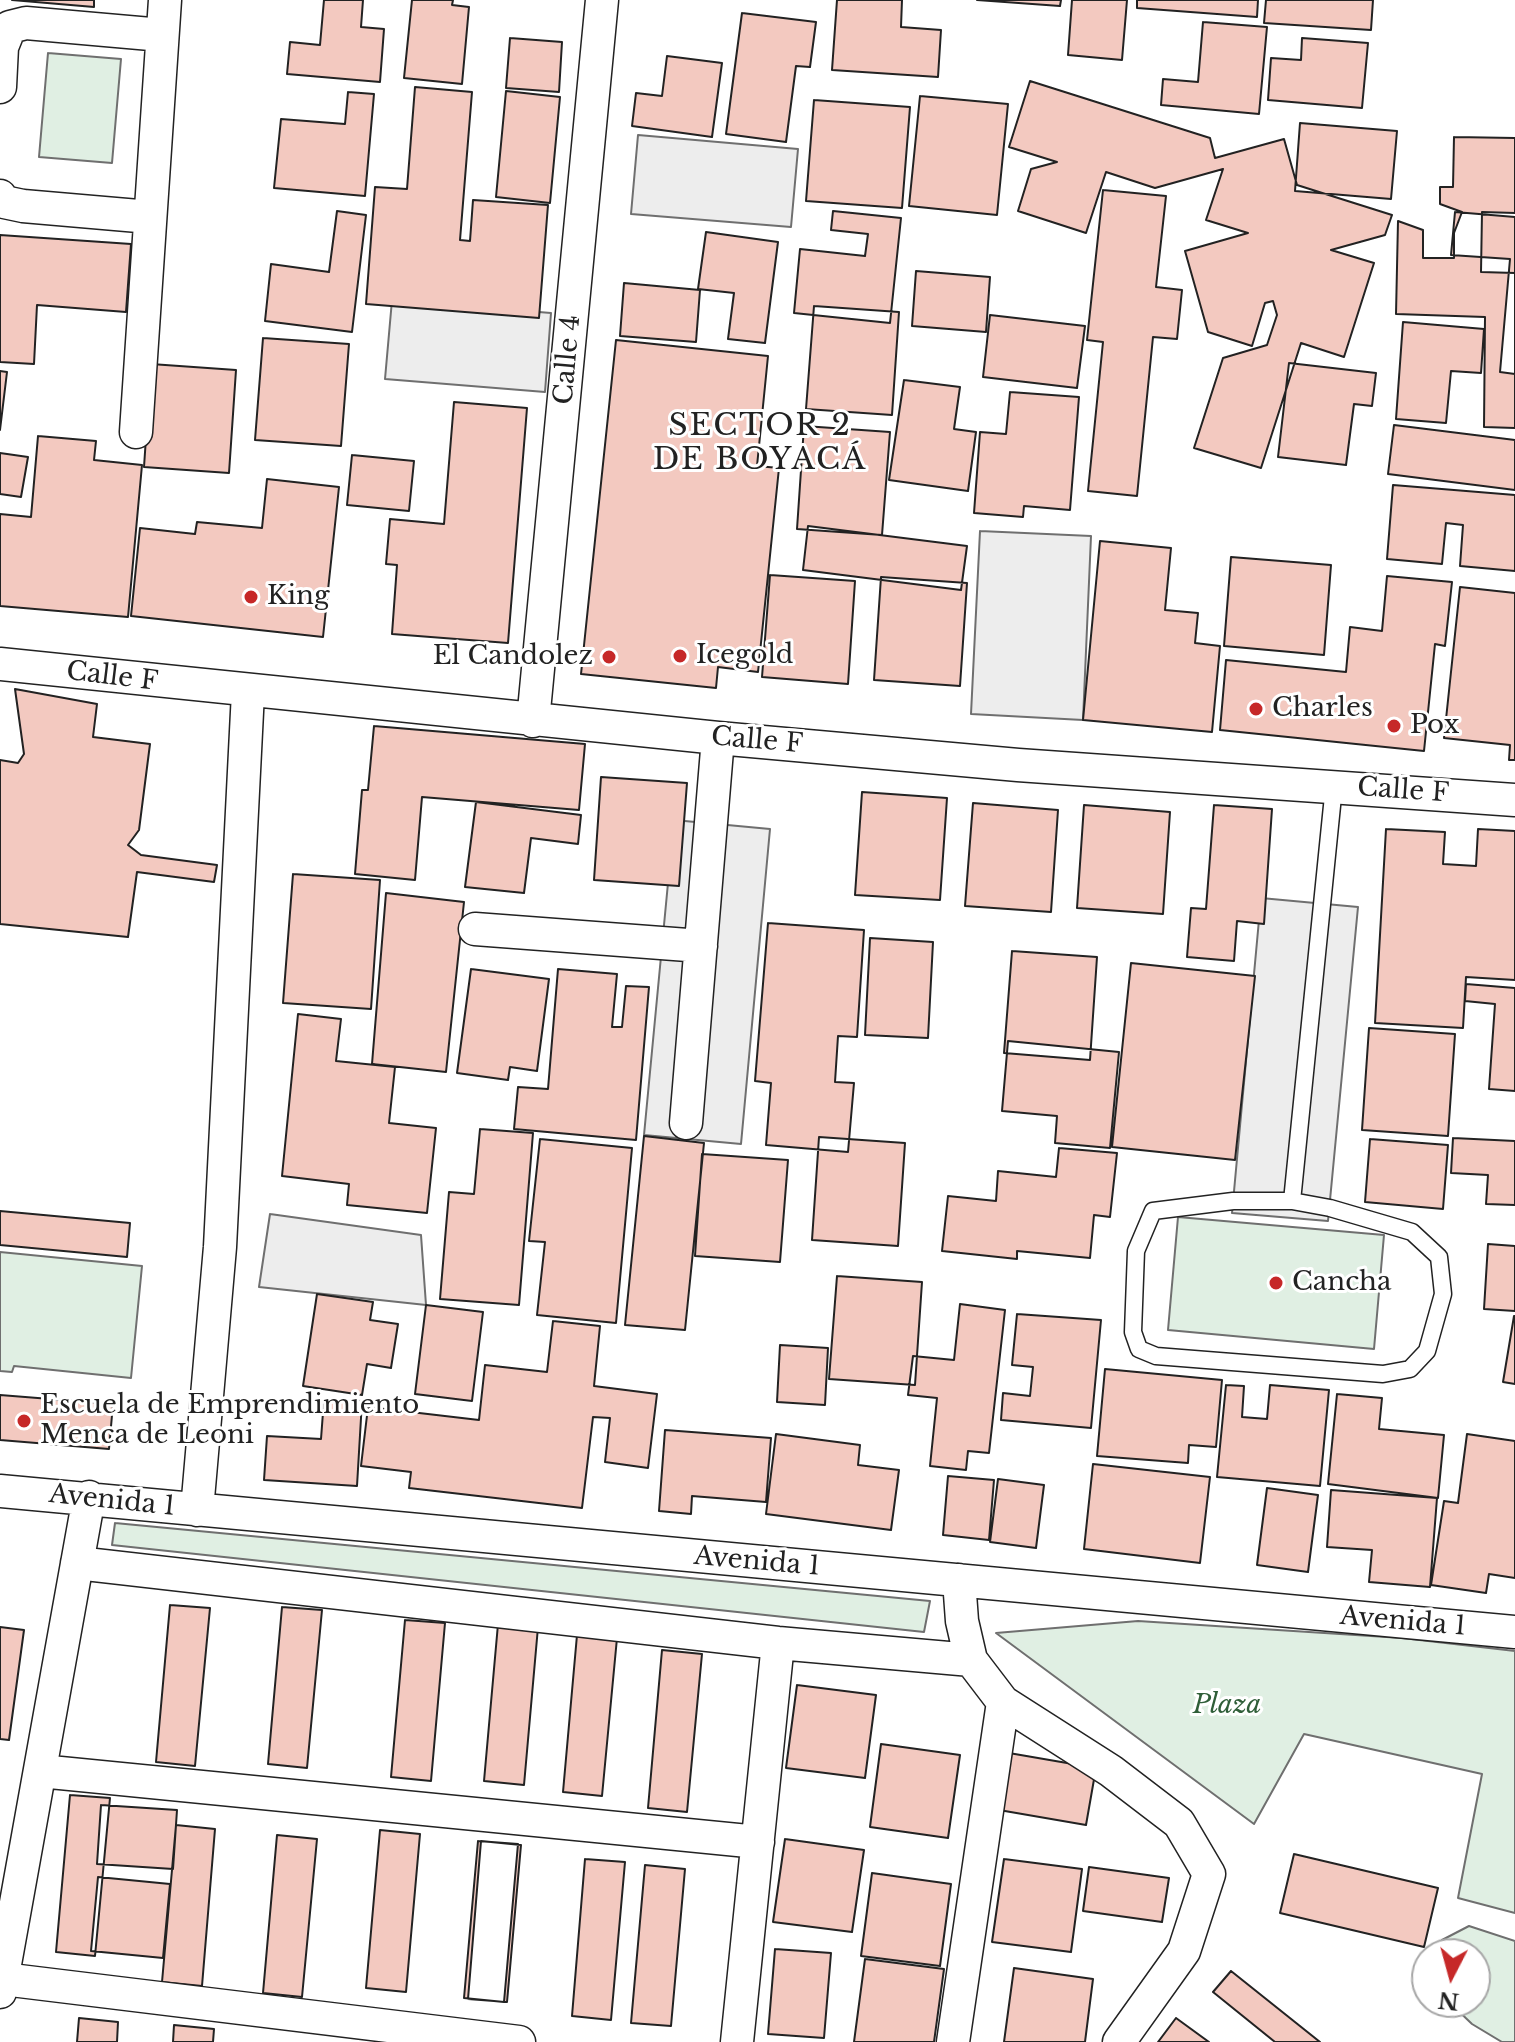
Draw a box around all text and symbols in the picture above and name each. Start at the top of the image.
street label: Calle 4 [549,314,587,406]
district label: SECTOR 2 DE BOYACÁ [653,409,867,480]
place label: King [267,581,330,613]
marker: King [242,588,260,606]
place label: Icegold [696,640,793,672]
place label: El Candolez [433,641,593,673]
marker: Icegold [671,647,689,665]
marker: El Candolez [600,648,618,666]
street label: Calle F [64,656,160,698]
place label: Charles [1272,693,1373,725]
marker: Charles [1247,700,1265,718]
place label: Pox [1410,710,1459,742]
marker: Pox [1385,717,1403,735]
street label: Calle F [710,721,804,761]
street label: Calle F [1356,772,1450,810]
place label: Cancha [1292,1267,1391,1299]
marker: Cancha [1267,1274,1285,1292]
place label: Escuela de Emprendimiento Menca de Leoni [40,1390,419,1452]
marker: Escuela de Emprendimiento Menca de Leoni [15,1412,33,1430]
street label: Avenida 1 [47,1479,177,1523]
street label: Avenida 1 [693,1541,821,1583]
street label: Avenida 1 [1339,1601,1467,1643]
park label: Plaza [1193,1690,1261,1722]
north arrow [1411,1938,1491,2018]
text: N [1437,1986,1460,2015]

